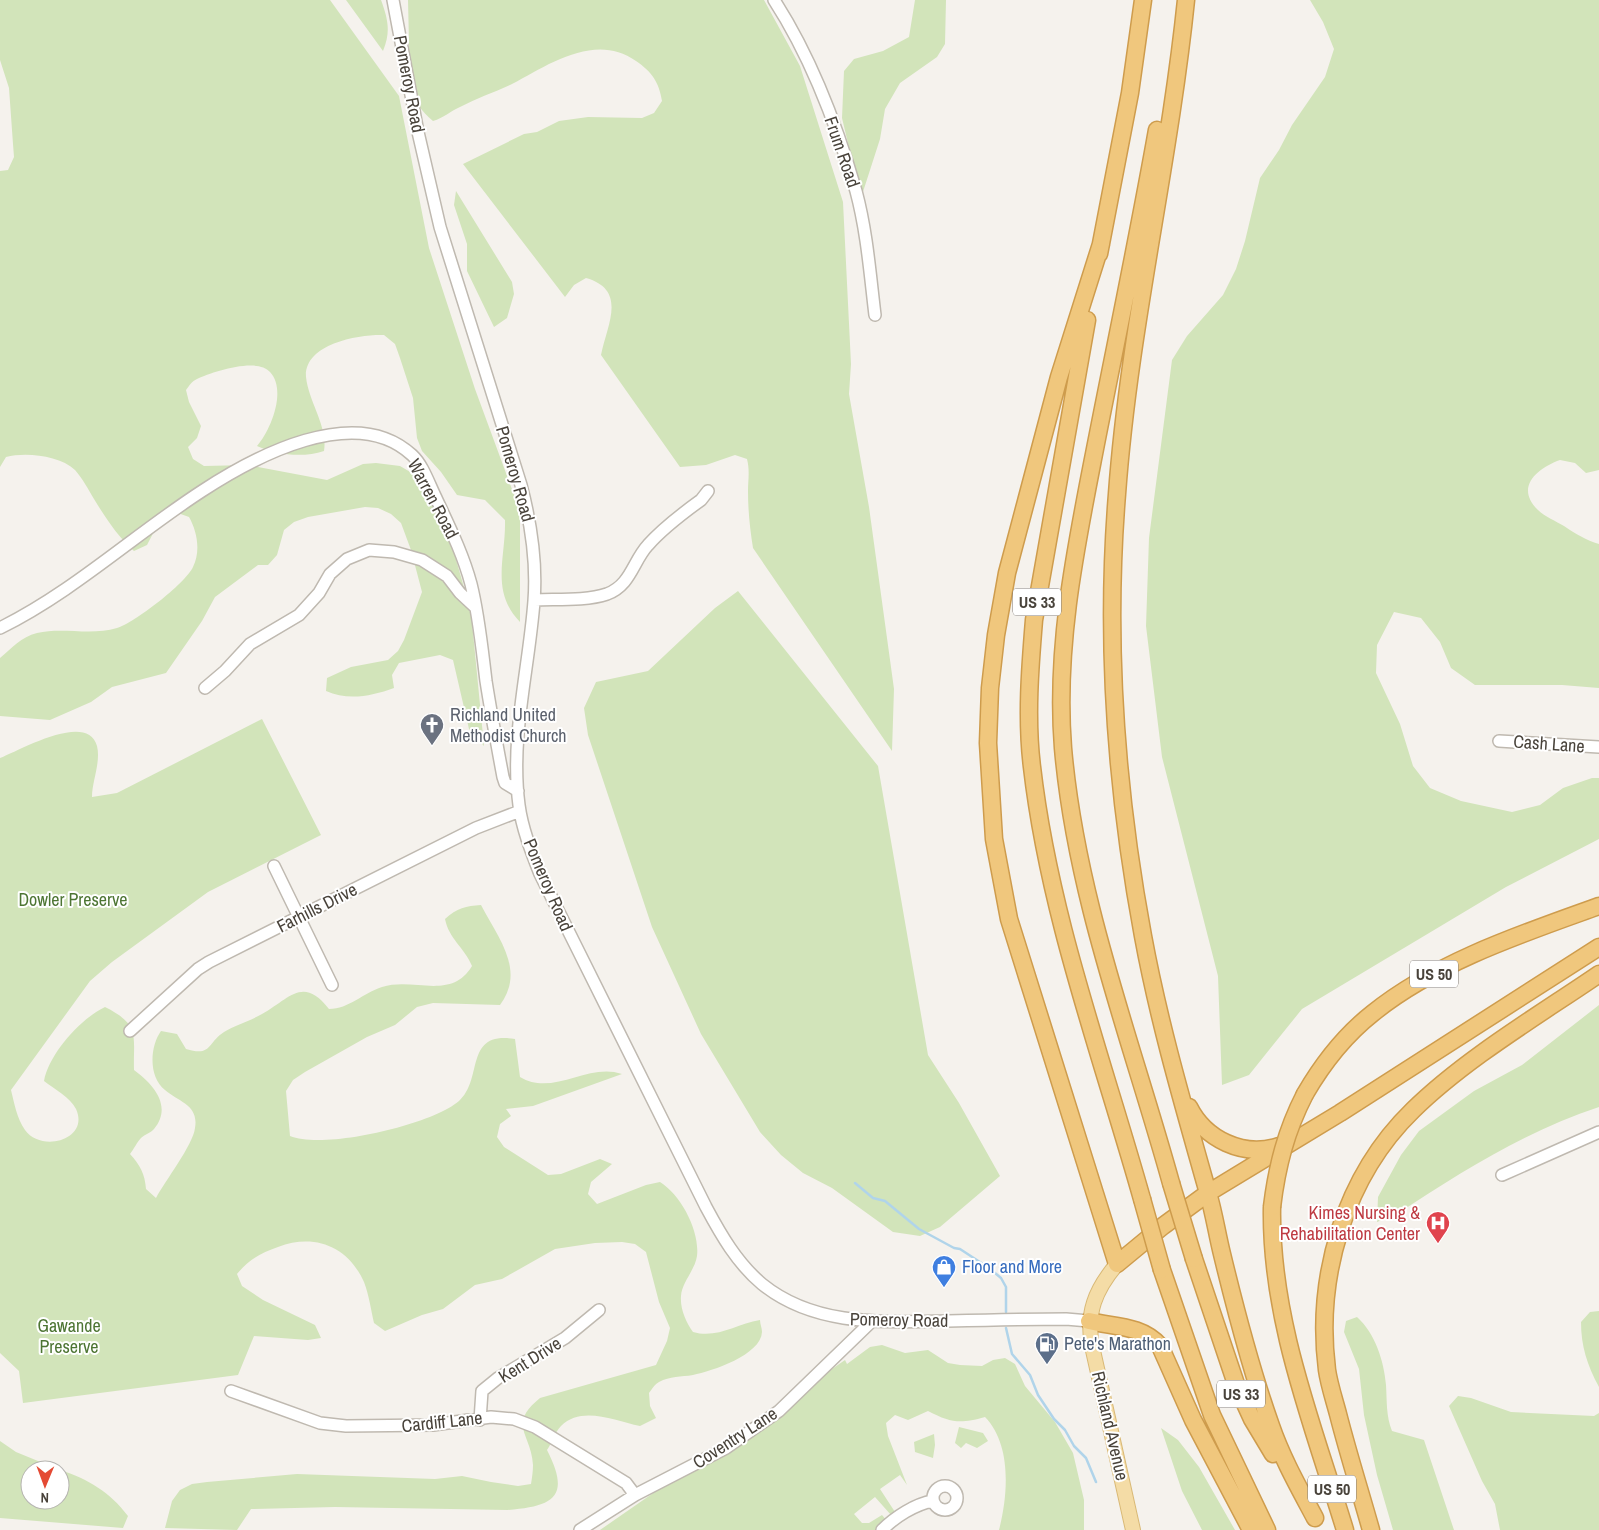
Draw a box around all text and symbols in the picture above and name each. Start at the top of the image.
street label: Pomeroy Road [388,33,431,135]
street label: Frum Road [819,113,866,191]
street label: Pomeroy Road [490,423,541,525]
street label: Warren Road [402,454,465,543]
road number: US 33 [1013,588,1061,616]
place label: Richland United Methodist Church [450,702,567,748]
church icon: Richland United Methodist Church [419,712,445,746]
street label: Cash Lane [1513,729,1586,758]
street label: Pomeroy Road [518,835,579,935]
street label: Farhills Drive [272,877,361,938]
park label: Dowler Preserve [18,887,128,912]
road number: US 50 [1410,961,1458,988]
place label: Kimes Nursing & Rehabilitation Center [1280,1200,1420,1246]
hospital icon: Kimes Nursing & Rehabilitation Center [1425,1210,1451,1244]
shop icon: Floor and More [931,1254,957,1288]
place label: Floor and More [962,1254,1062,1279]
street label: Pomeroy Road [850,1306,948,1333]
park label: Gawande Preserve [37,1313,101,1359]
street label: Kent Drive [494,1330,566,1389]
fuel station icon: Pete's Marathon [1034,1331,1060,1365]
place label: Pete's Marathon [1064,1331,1171,1356]
street label: Richland Avenue [1086,1369,1135,1483]
road number: US 33 [1217,1380,1265,1408]
street label: Coventry Lane [688,1401,782,1474]
street label: Cardiff Lane [400,1405,484,1438]
north arrow [20,1460,70,1510]
road number: US 50 [1308,1476,1356,1502]
text: N [40,1489,49,1507]

